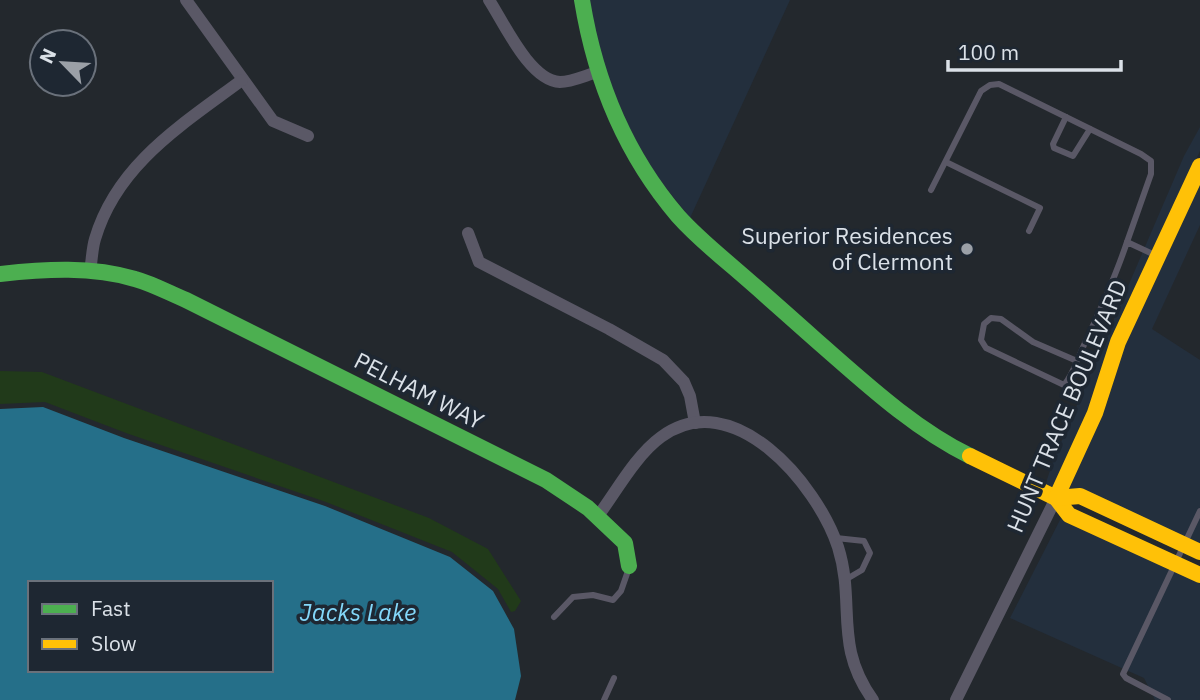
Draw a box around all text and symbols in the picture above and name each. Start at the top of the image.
north arrow [28,28,98,98]
scale bar [948,28,1121,72]
text: 100 m [958,38,1019,66]
text: N [34,45,61,67]
place label: Superior Residences of Clermont [741,220,953,276]
marker: Superior Residences of Clermont [959,241,975,257]
street label: HUNT TRACE BOULEVARD [999,275,1133,537]
street label: PELHAM WAY [350,345,490,436]
legend [28,581,273,672]
text: Fast [91,594,131,622]
water label: Jacks Lake [300,596,416,628]
text: Slow [91,629,137,657]

